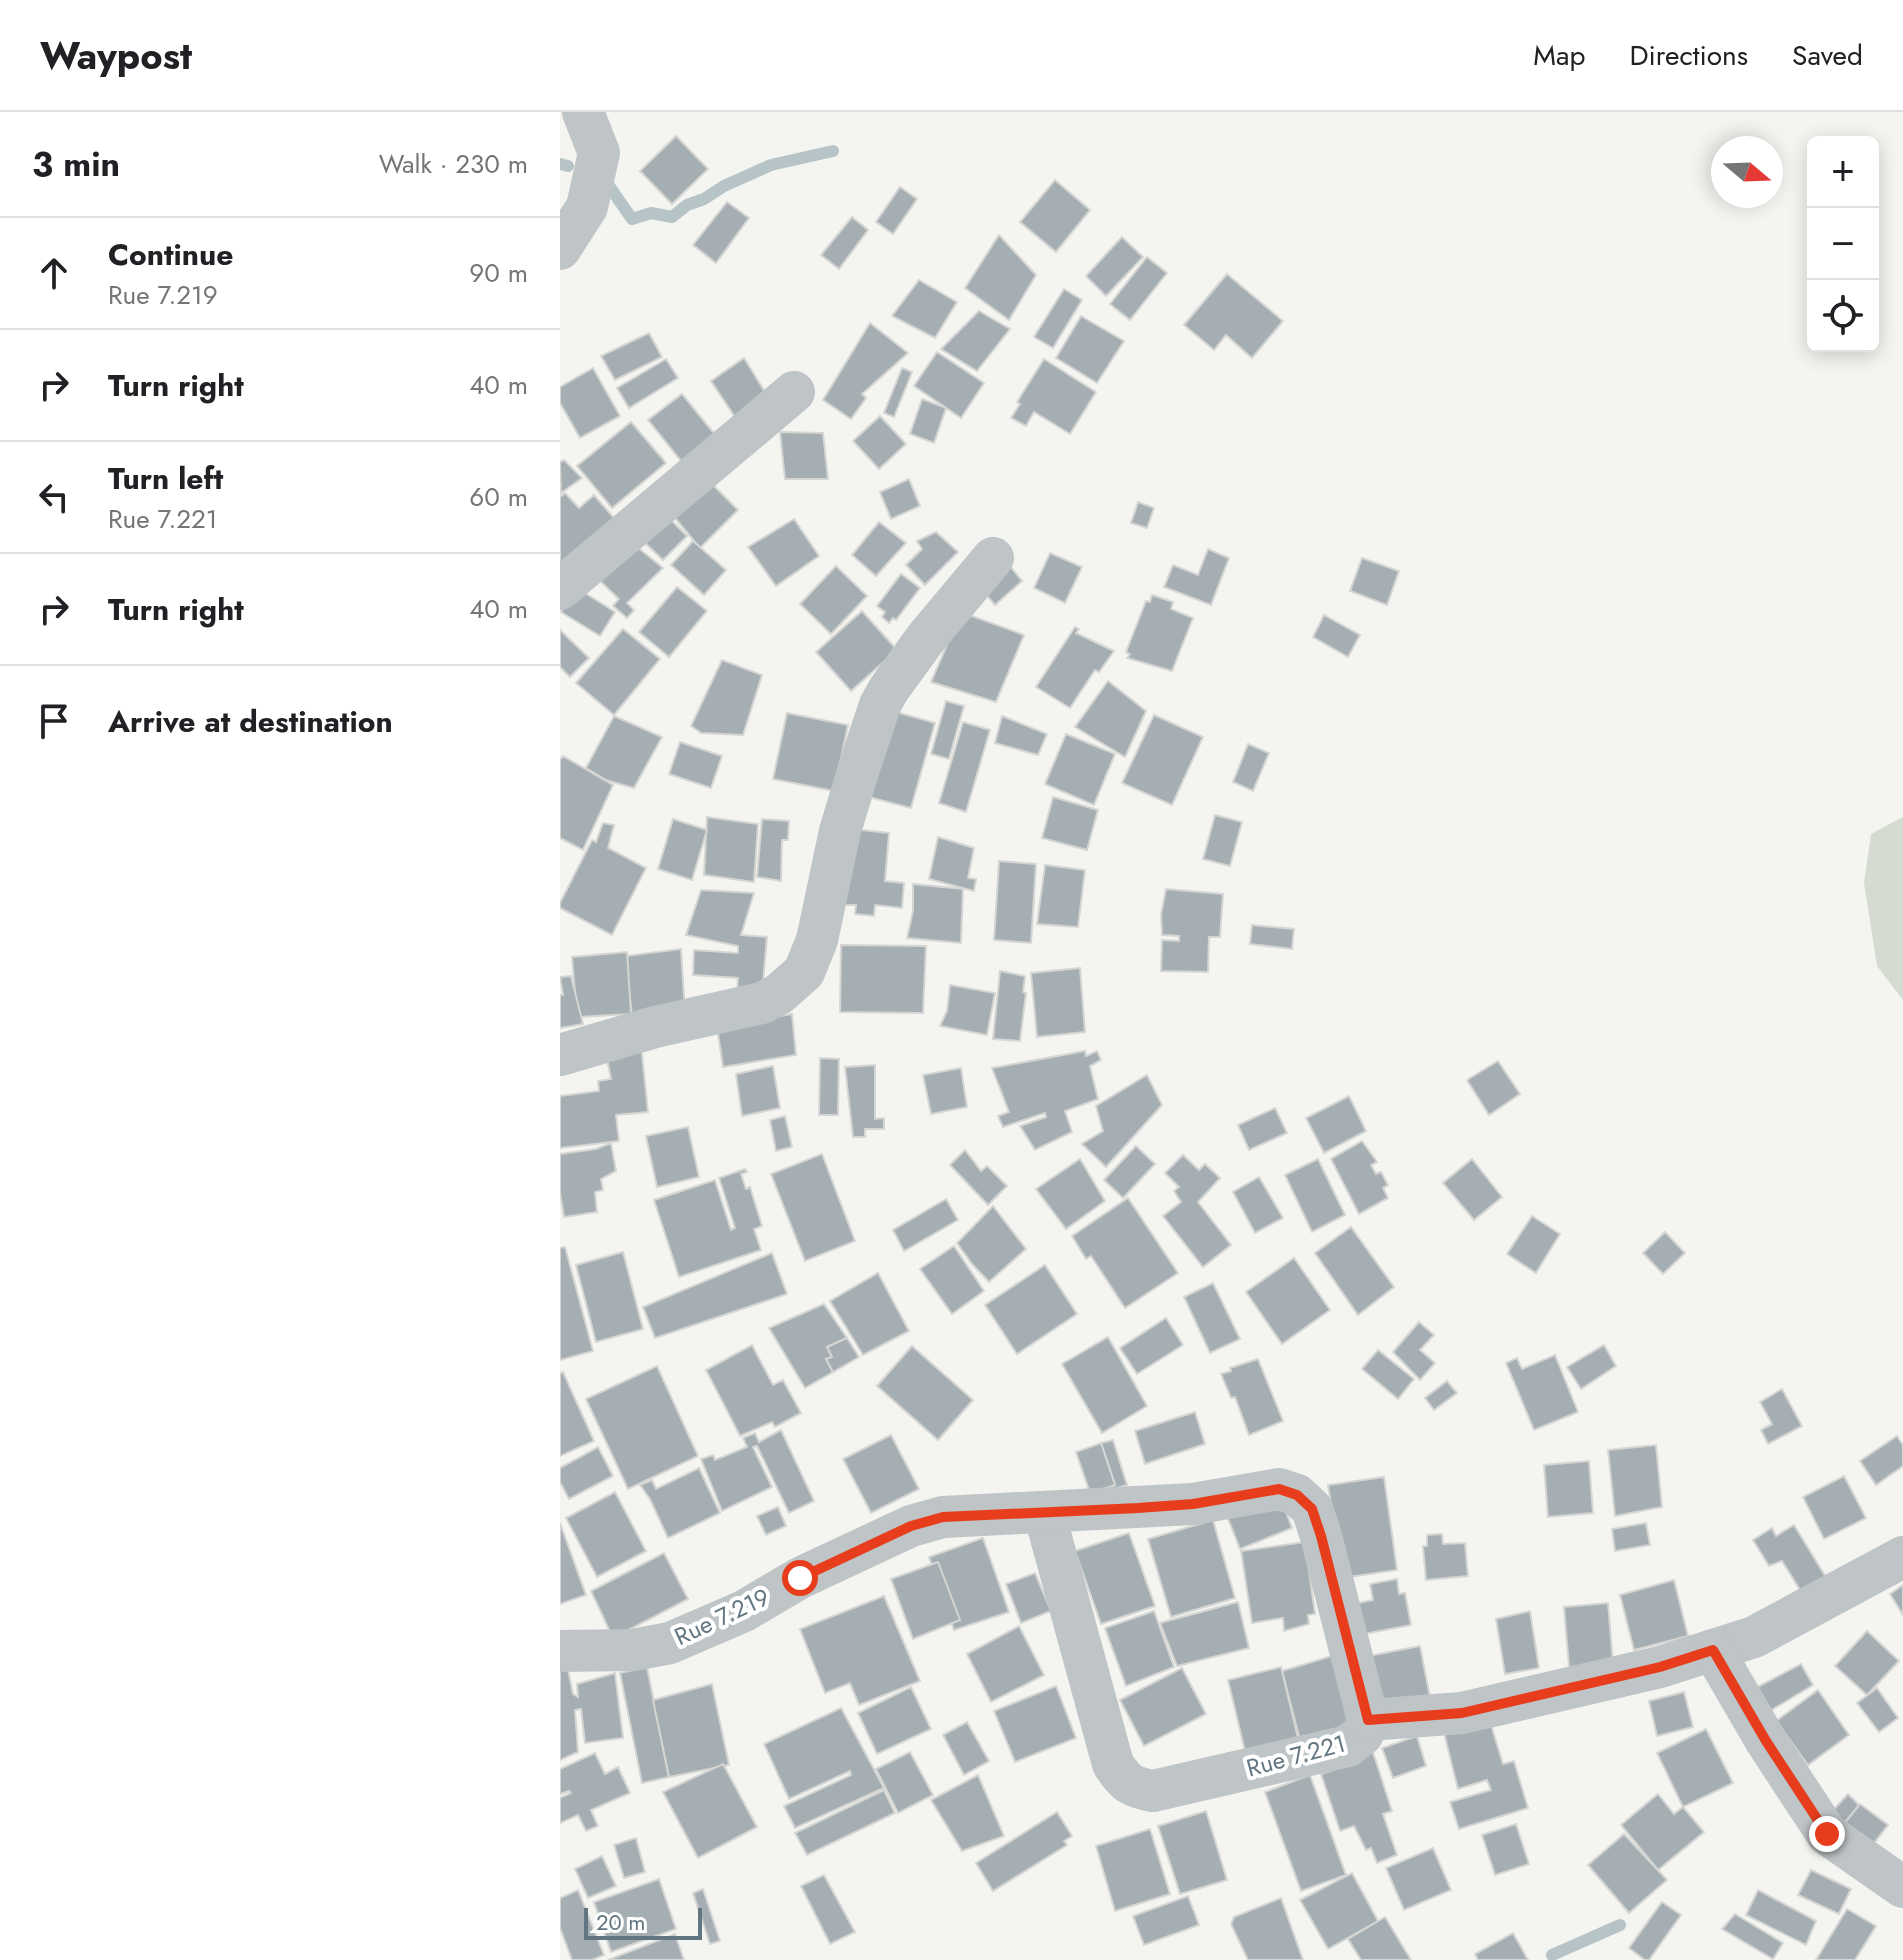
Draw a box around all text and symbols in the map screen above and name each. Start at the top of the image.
text: Waypost [40,28,192,83]
text: Map [1533,35,1585,76]
text: Directions [1629,35,1748,76]
text: Saved [1792,35,1863,76]
north arrow [1711,136,1783,208]
map controls [1807,136,1879,352]
button: + [1807,136,1879,208]
text: 3 min [32,140,120,189]
text: Walk · 230 m [379,145,528,183]
button: − [1807,208,1879,280]
text: Continue [108,233,234,276]
icon: ahead [32,251,76,295]
text: 90 m [469,254,528,292]
text: Rue 7.219 [108,276,218,314]
button: locate [1807,280,1879,352]
icon: right [32,363,76,407]
text: Turn right [108,364,244,407]
text: 40 m [469,366,528,404]
text: Turn left [108,457,223,500]
icon: left [32,475,76,519]
text: 60 m [469,478,528,516]
text: Rue 7.221 [108,500,218,538]
icon: right [32,587,76,631]
text: Turn right [108,588,244,631]
text: 40 m [469,590,528,628]
icon: arrive [32,699,76,743]
text: Arrive at destination [108,700,393,743]
route start [782,1560,818,1596]
street label: Rue 7.219 [668,1579,775,1654]
street label: Rue 7.221 [1243,1726,1349,1786]
route end [1809,1816,1845,1852]
scale bar [584,1904,702,1940]
text: 20 m [596,1906,645,1938]

